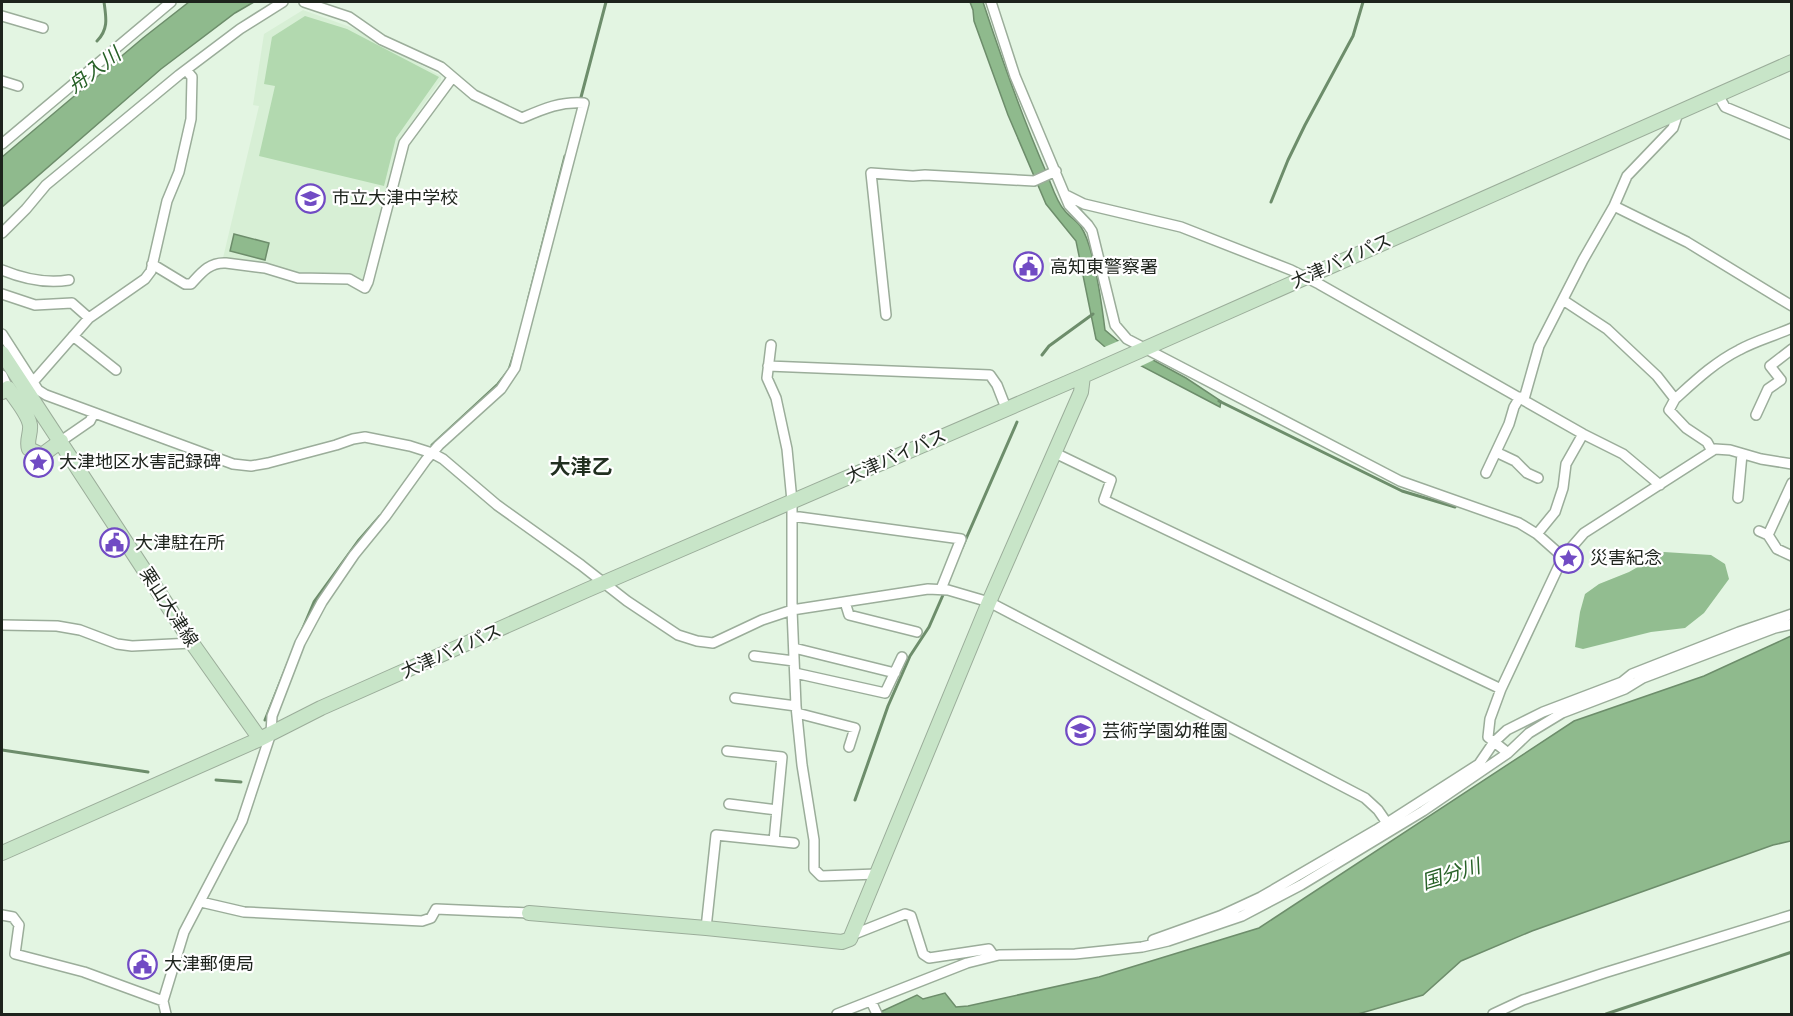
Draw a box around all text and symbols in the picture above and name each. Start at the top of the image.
water label: 舟入川 [63,41,127,98]
school or university icon: 市立大津中学校 [295,182,327,214]
place label: 市立大津中学校 [332,187,458,209]
street label: 大津バイパス [1287,229,1395,293]
public building icon: 高知東警察署 [1013,251,1045,283]
place label: 高知東警察署 [1050,256,1158,278]
street label: 大津バイパス [842,424,950,488]
place icon: 大津地区水害記録碑 [22,446,54,478]
place label: 大津地区水害記録碑 [59,451,221,473]
district label: 大津乙 [550,454,613,480]
public building icon: 大津駐在所 [98,527,130,559]
place label: 大津駐在所 [135,532,225,554]
place icon: 災害紀念 [1553,542,1585,574]
place label: 災害紀念 [1590,547,1662,569]
street label: 栗山大津線 [135,563,203,651]
street label: 大津バイパス [397,619,505,683]
school or university icon: 芸術学園幼稚園 [1065,715,1097,747]
place label: 芸術学園幼稚園 [1102,720,1228,742]
water label: 国分川 [1419,853,1485,894]
public building icon: 大津郵便局 [127,948,159,980]
place label: 大津郵便局 [164,953,254,975]

